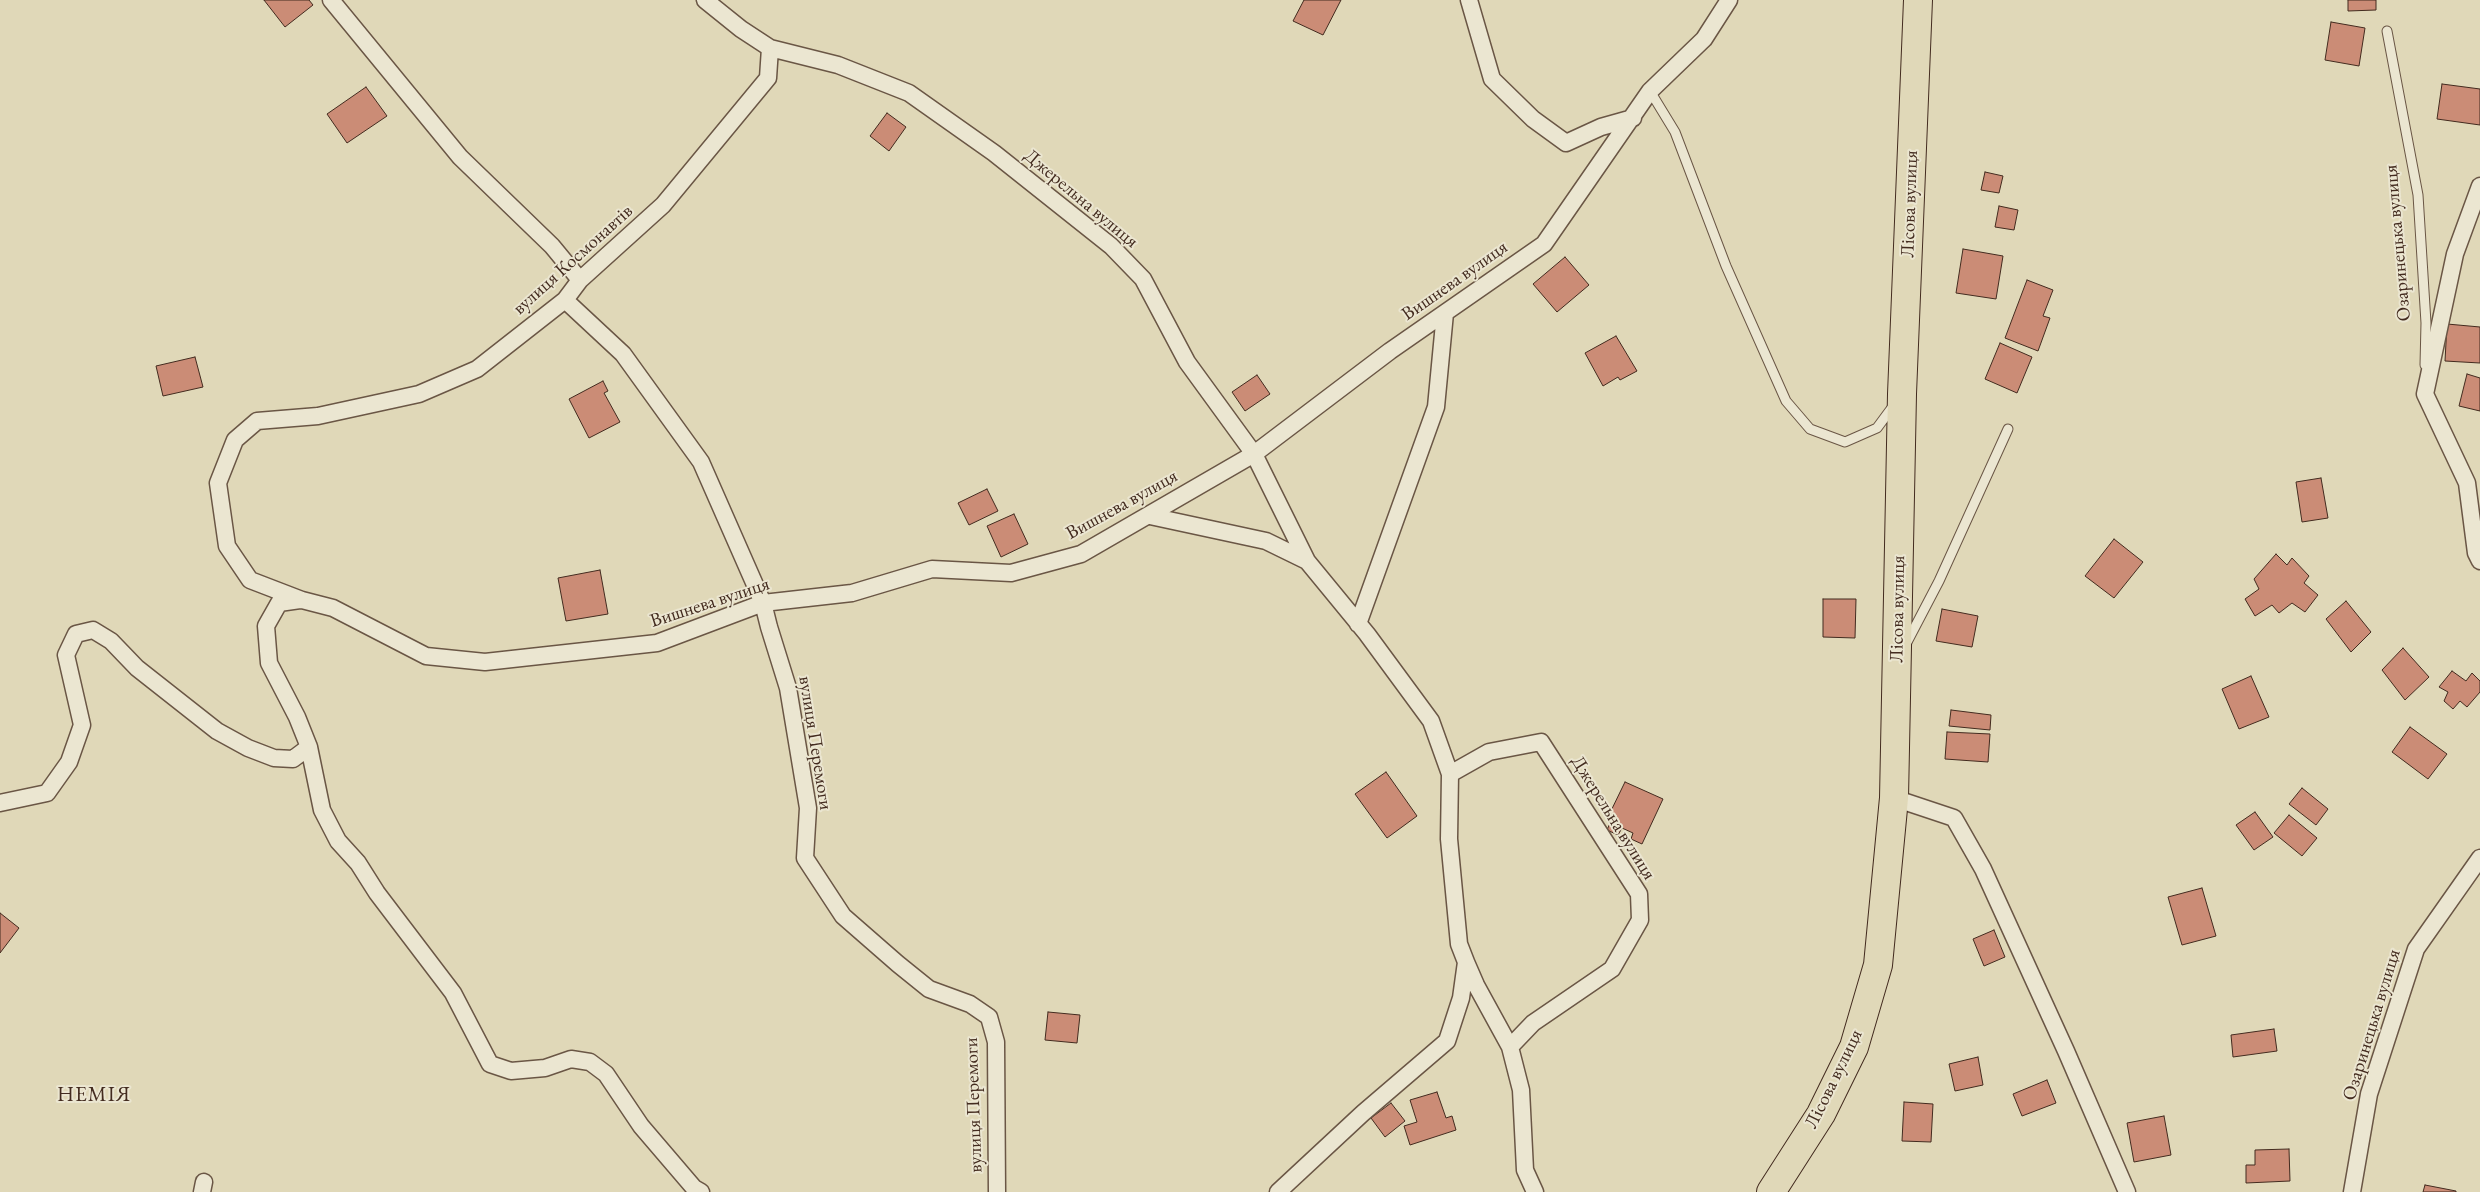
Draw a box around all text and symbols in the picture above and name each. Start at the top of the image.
street label: Джерельна вулиця [1019,145,1143,253]
street label: Лісова вулиця [1897,150,1923,258]
street label: Озаринецька вулиця [2380,164,2416,322]
street label: вулиця Космонавтів [508,200,638,320]
street label: Вишнева вулиця [1398,236,1512,326]
street label: Вишнева вулиця [1062,465,1182,545]
street label: Лісова вулиця [1886,555,1910,663]
street label: Вишнева вулиця [647,573,773,633]
street label: вулиця Перемоги [793,674,837,812]
street label: Джерельна вулиця [1566,752,1660,884]
street label: Озаринецька вулиця [2338,947,2406,1103]
street label: Лісова вулиця [1800,1026,1868,1132]
street label: вулиця Перемоги [960,1037,988,1173]
district label: НЕМІЯ [56,1082,132,1108]

